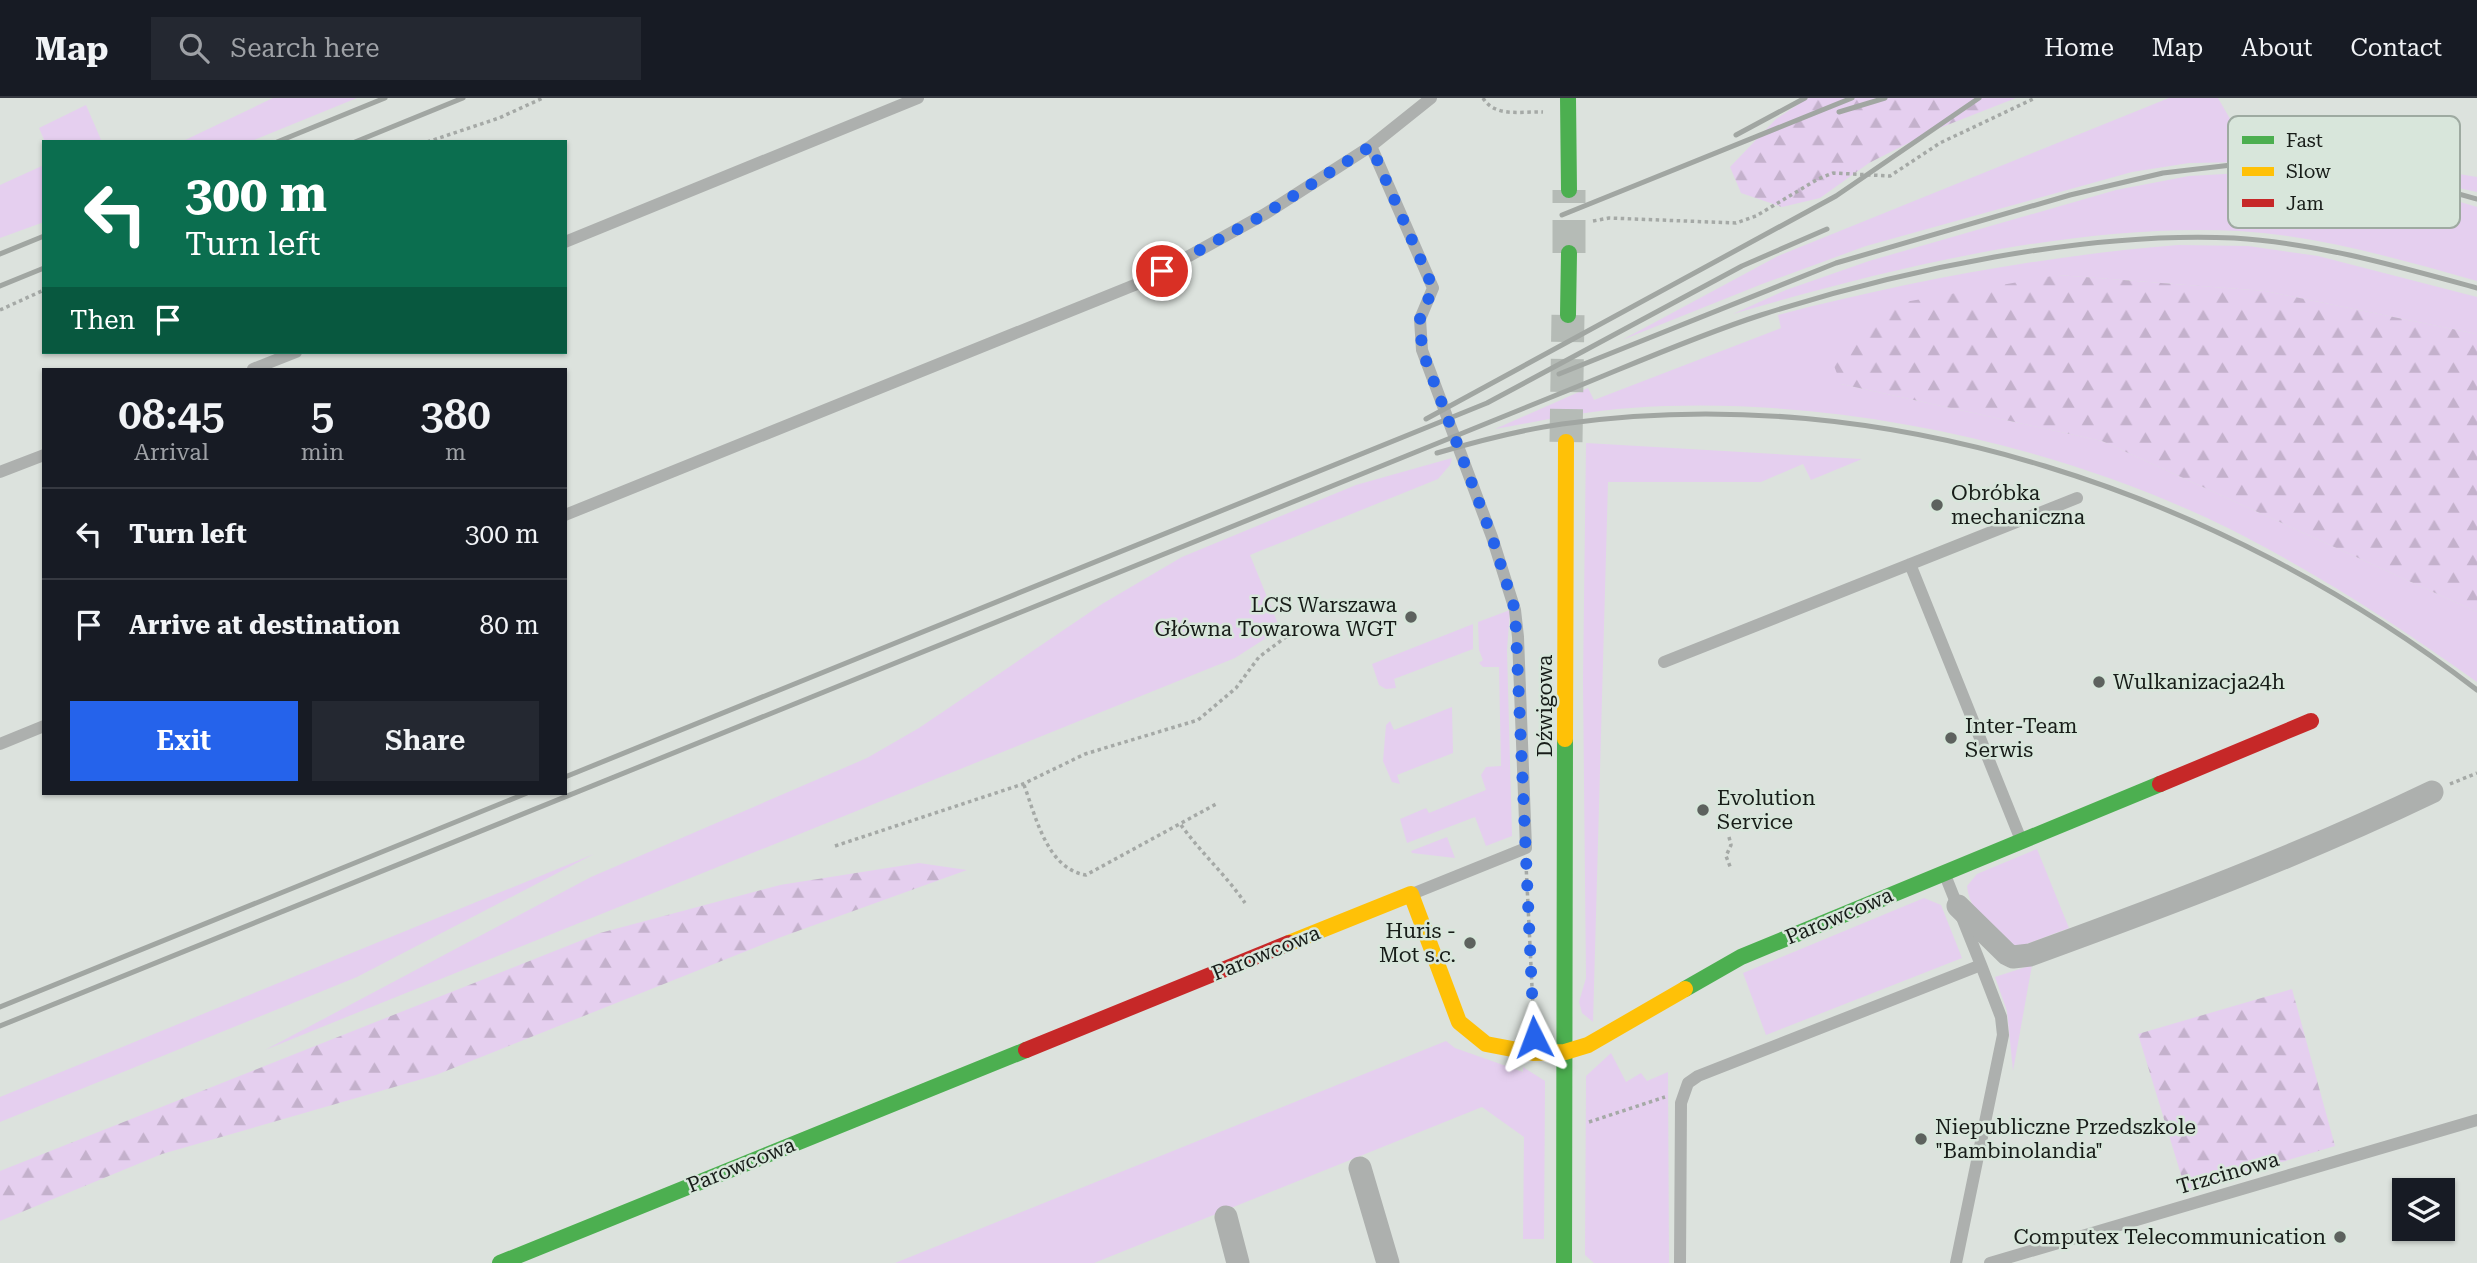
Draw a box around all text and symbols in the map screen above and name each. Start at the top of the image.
search box [151,17,641,80]
text: Map [35,29,109,68]
icon: search [175,29,213,67]
text: Search here [231,33,380,63]
text: Home [2044,34,2114,62]
text: Map [2152,34,2203,62]
text: About [2241,34,2312,62]
text: Contact [2350,34,2442,62]
legend [2228,116,2460,228]
text: Fast [2286,129,2323,152]
text: Slow [2286,160,2331,183]
text: 300 m [185,166,327,223]
icon: left [70,168,161,259]
text: Jam [2286,192,2324,215]
text: Turn left [185,225,320,263]
pin [1132,241,1192,301]
icon: arrive [1143,252,1181,290]
icon: arrive [149,301,187,339]
text: Then [70,305,135,335]
text: 08:45 [118,390,225,439]
text: 5 [311,390,334,439]
text: 380 [420,390,491,439]
text: Arrival [134,439,209,466]
text: min [301,439,344,466]
text: m [445,439,466,466]
place label: Obróbka mechaniczna [1951,481,2086,529]
marker: Obróbka mechaniczna [1929,497,1945,513]
icon: left [70,515,108,553]
text: Turn left [129,519,247,549]
text: 300 m [465,519,539,549]
place label: LCS Warszawa Główna Towarowa WGT [1154,593,1398,641]
icon: arrive [70,606,108,644]
marker: LCS Warszawa Główna Towarowa WGT [1403,609,1419,625]
text: Arrive at destination [129,610,400,640]
text: 80 m [480,610,539,640]
street label: Dźwigowa [1533,654,1557,757]
place label: Wulkanizacja24h [2113,670,2286,694]
marker: Wulkanizacja24h [2091,674,2107,690]
button: Exit [70,701,298,781]
button: Share [312,701,539,781]
place label: Inter-Team Serwis [1965,714,2077,762]
marker: Inter-Team Serwis [1943,730,1959,746]
place label: Evolution Service [1717,786,1816,834]
marker: Evolution Service [1695,802,1711,818]
street label: Parowcowa [1781,882,1897,949]
place label: Huris - Mot s.c. [1379,919,1456,967]
street label: Parowcowa [1208,920,1324,986]
marker: Huris - Mot s.c. [1462,935,1478,951]
position arrow [1497,1000,1571,1074]
place label: Niepubliczne Przedszkole "Bambinolandia" [1935,1115,2196,1163]
marker: Niepubliczne Przedszkole "Bambinolandia" [1913,1131,1929,1147]
street label: Parowcowa [683,1132,799,1198]
street label: Trzcinowa [2174,1147,2282,1199]
map controls [2392,1178,2455,1241]
button: layers [2392,1178,2455,1241]
place label: Computex Telecommunication [2014,1225,2326,1249]
marker: Computex Telecommunication [2332,1229,2348,1245]

